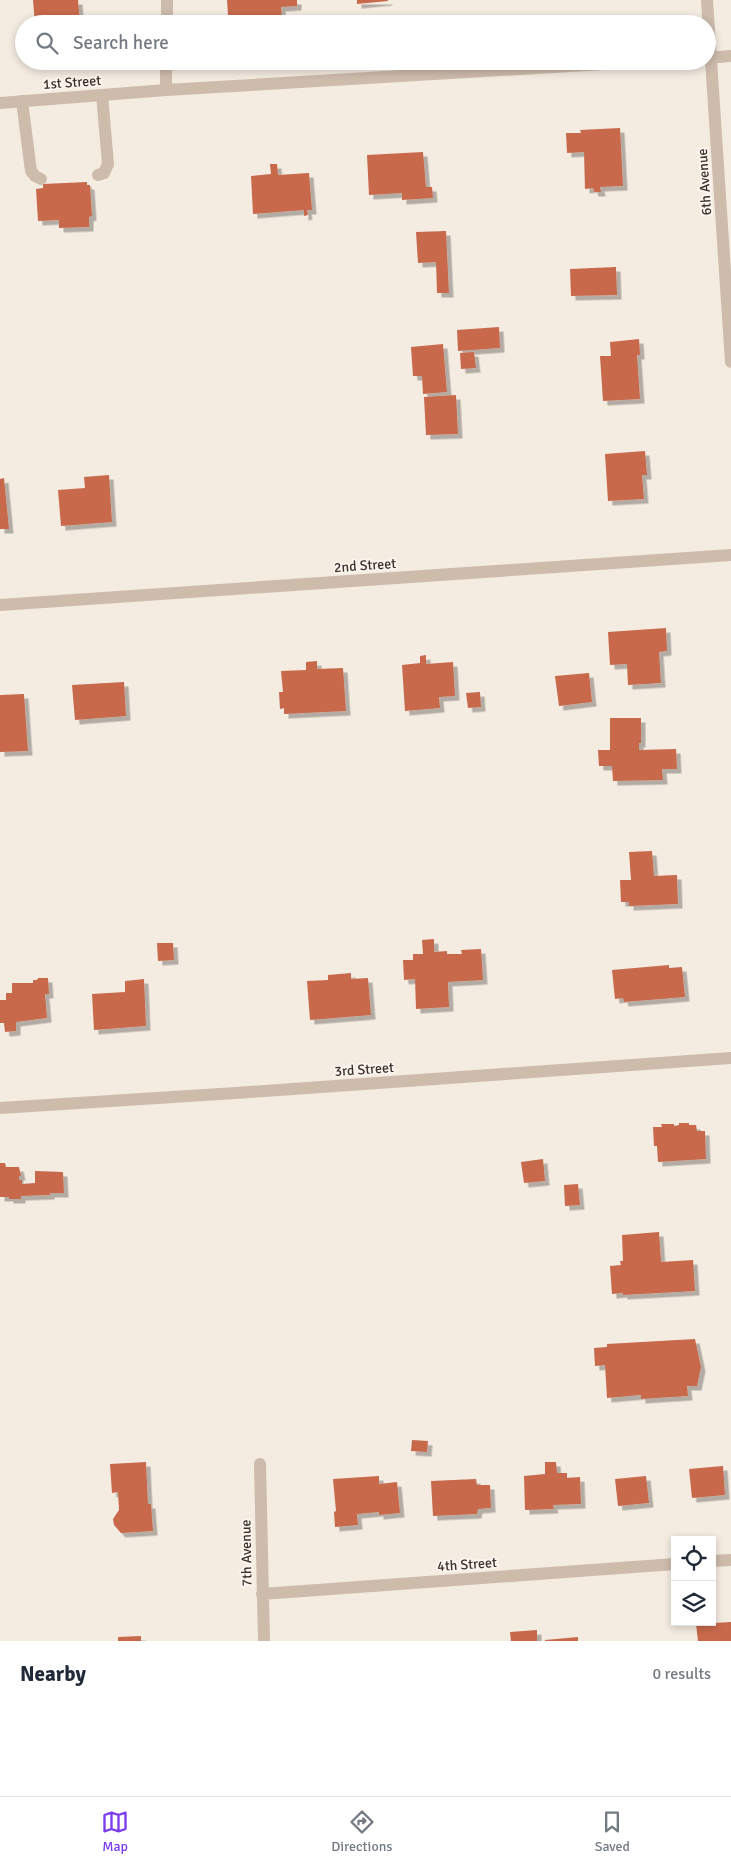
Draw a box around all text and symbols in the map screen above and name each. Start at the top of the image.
search box [15,15,716,70]
icon: search [33,29,61,57]
text: Search here [73,31,169,55]
street label: 1st Street [42,72,102,93]
street label: 6th Avenue [694,148,715,216]
street label: 2nd Street [333,555,397,576]
street label: 3rd Street [334,1059,394,1080]
street label: 7th Avenue [237,1519,256,1587]
map controls [671,1536,716,1626]
button: locate [671,1536,716,1581]
street label: 4th Street [437,1554,497,1575]
button: layers [671,1581,716,1626]
text: Nearby [20,1661,86,1687]
text: 0 results [652,1664,711,1684]
tab: Map [101,1808,129,1855]
tab: Directions [331,1808,392,1855]
tab: Saved [595,1808,630,1855]

